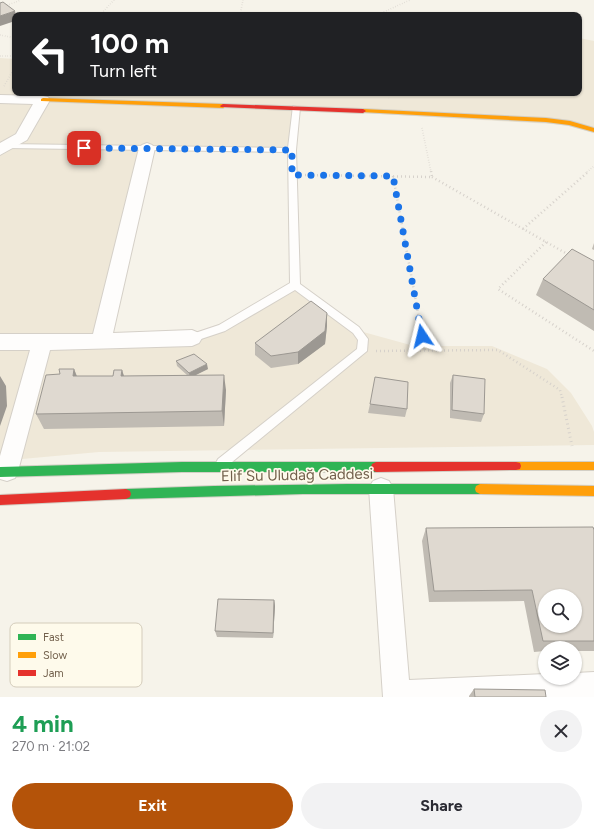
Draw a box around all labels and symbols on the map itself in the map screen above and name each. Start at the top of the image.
pin [67,131,101,165]
position arrow [401,315,443,357]
street label: Elif Su Uludağ Caddesi [221,465,373,485]
legend [10,623,142,687]
text: Fast [43,631,64,644]
text: Slow [43,649,67,662]
text: Jam [43,667,64,680]

